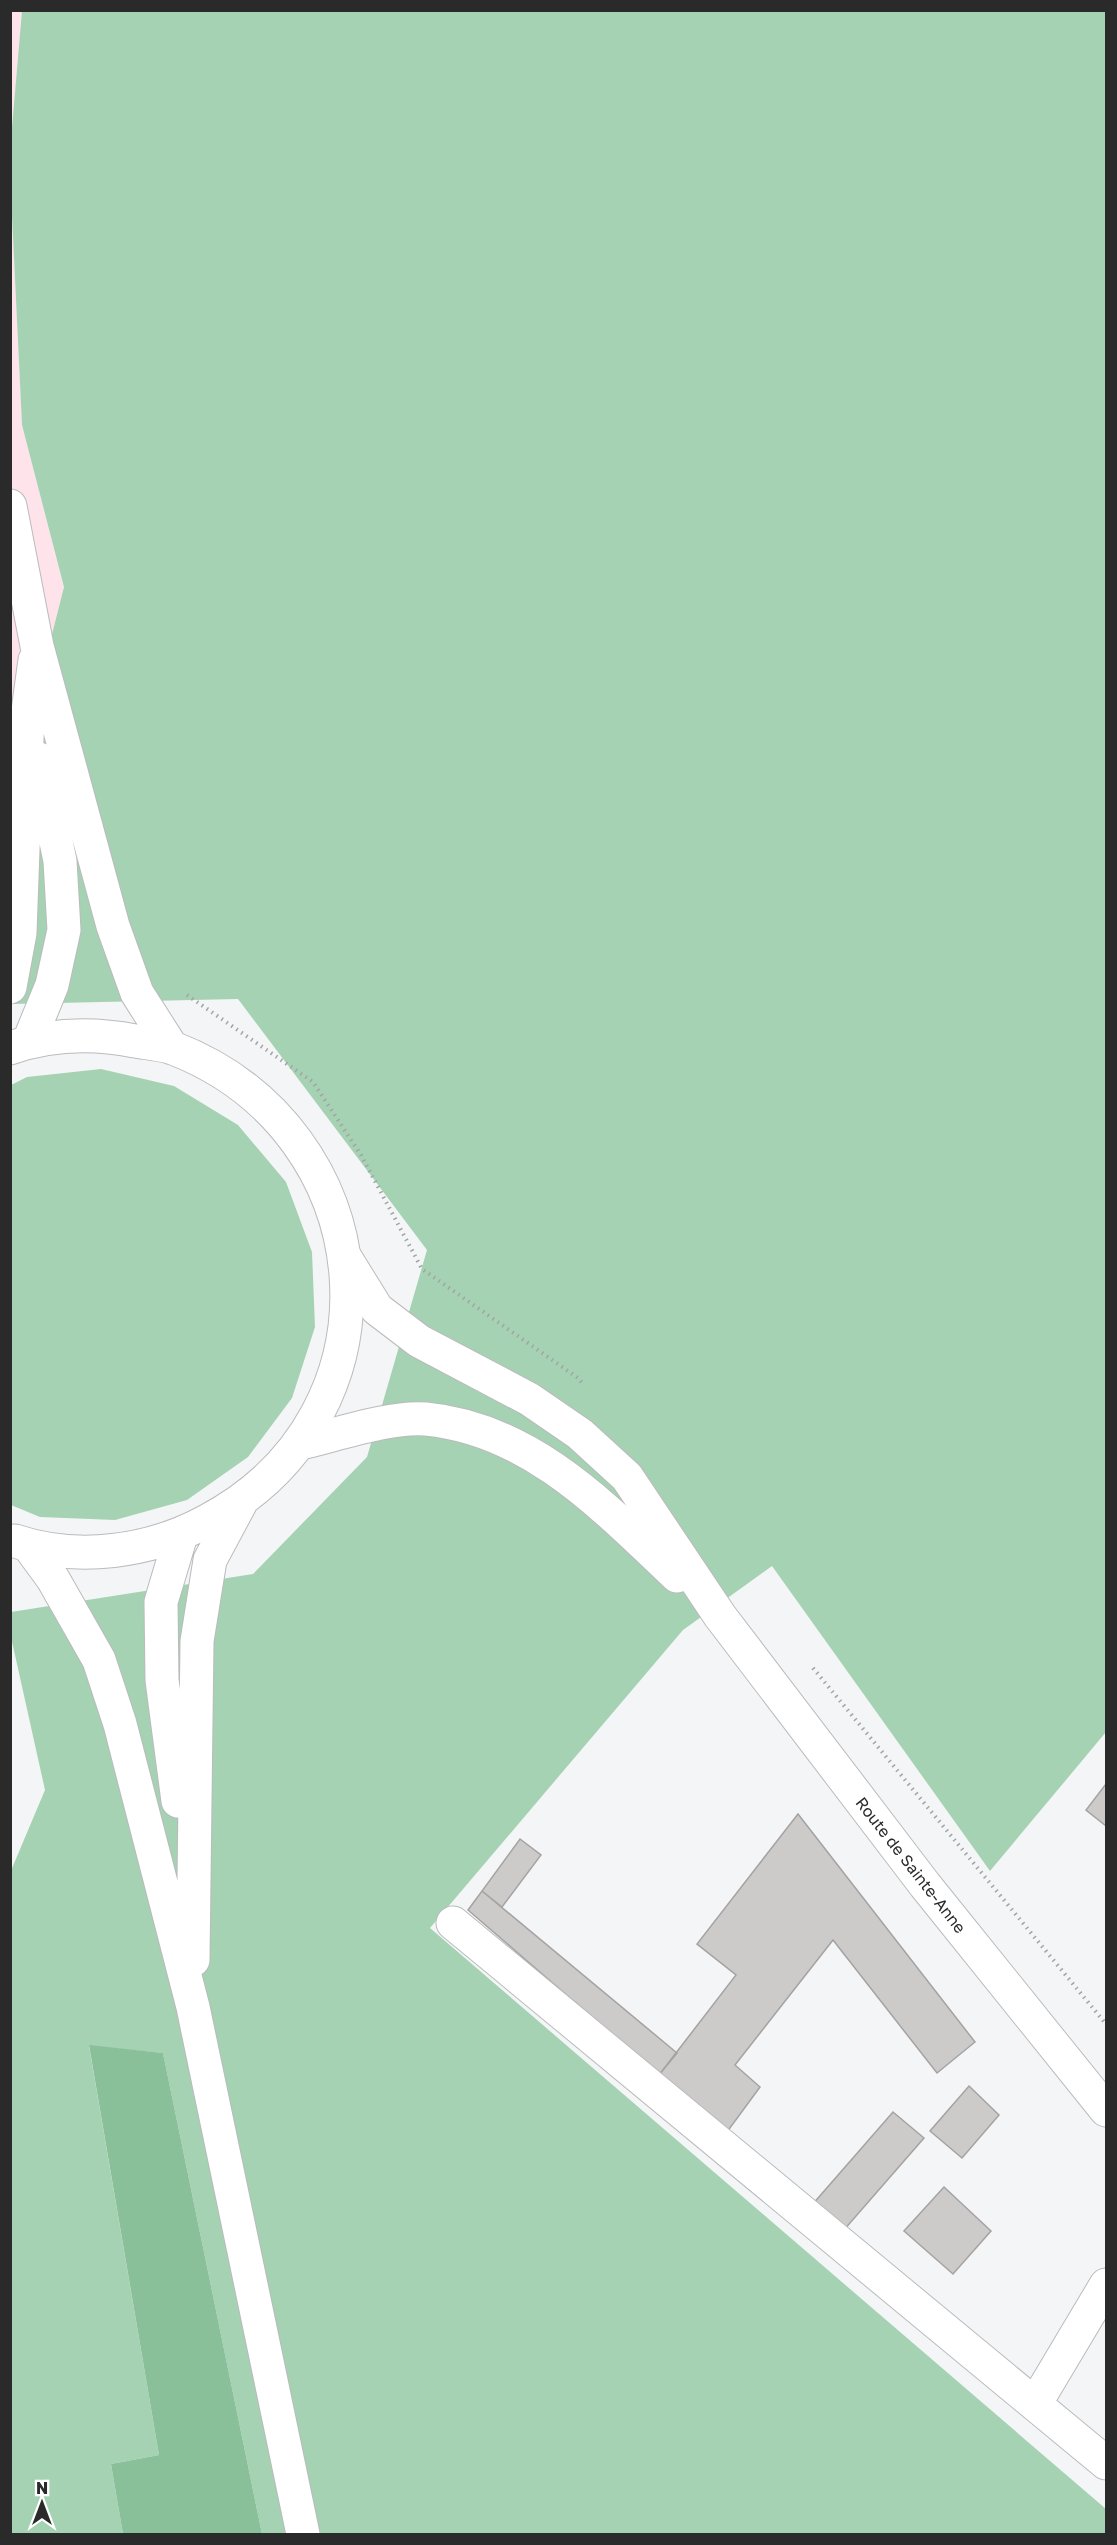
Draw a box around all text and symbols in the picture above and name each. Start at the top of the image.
street label: Route de Sainte-Anne [852,1793,970,1937]
north arrow [12,2473,72,2533]
text: N [36,2478,48,2498]

